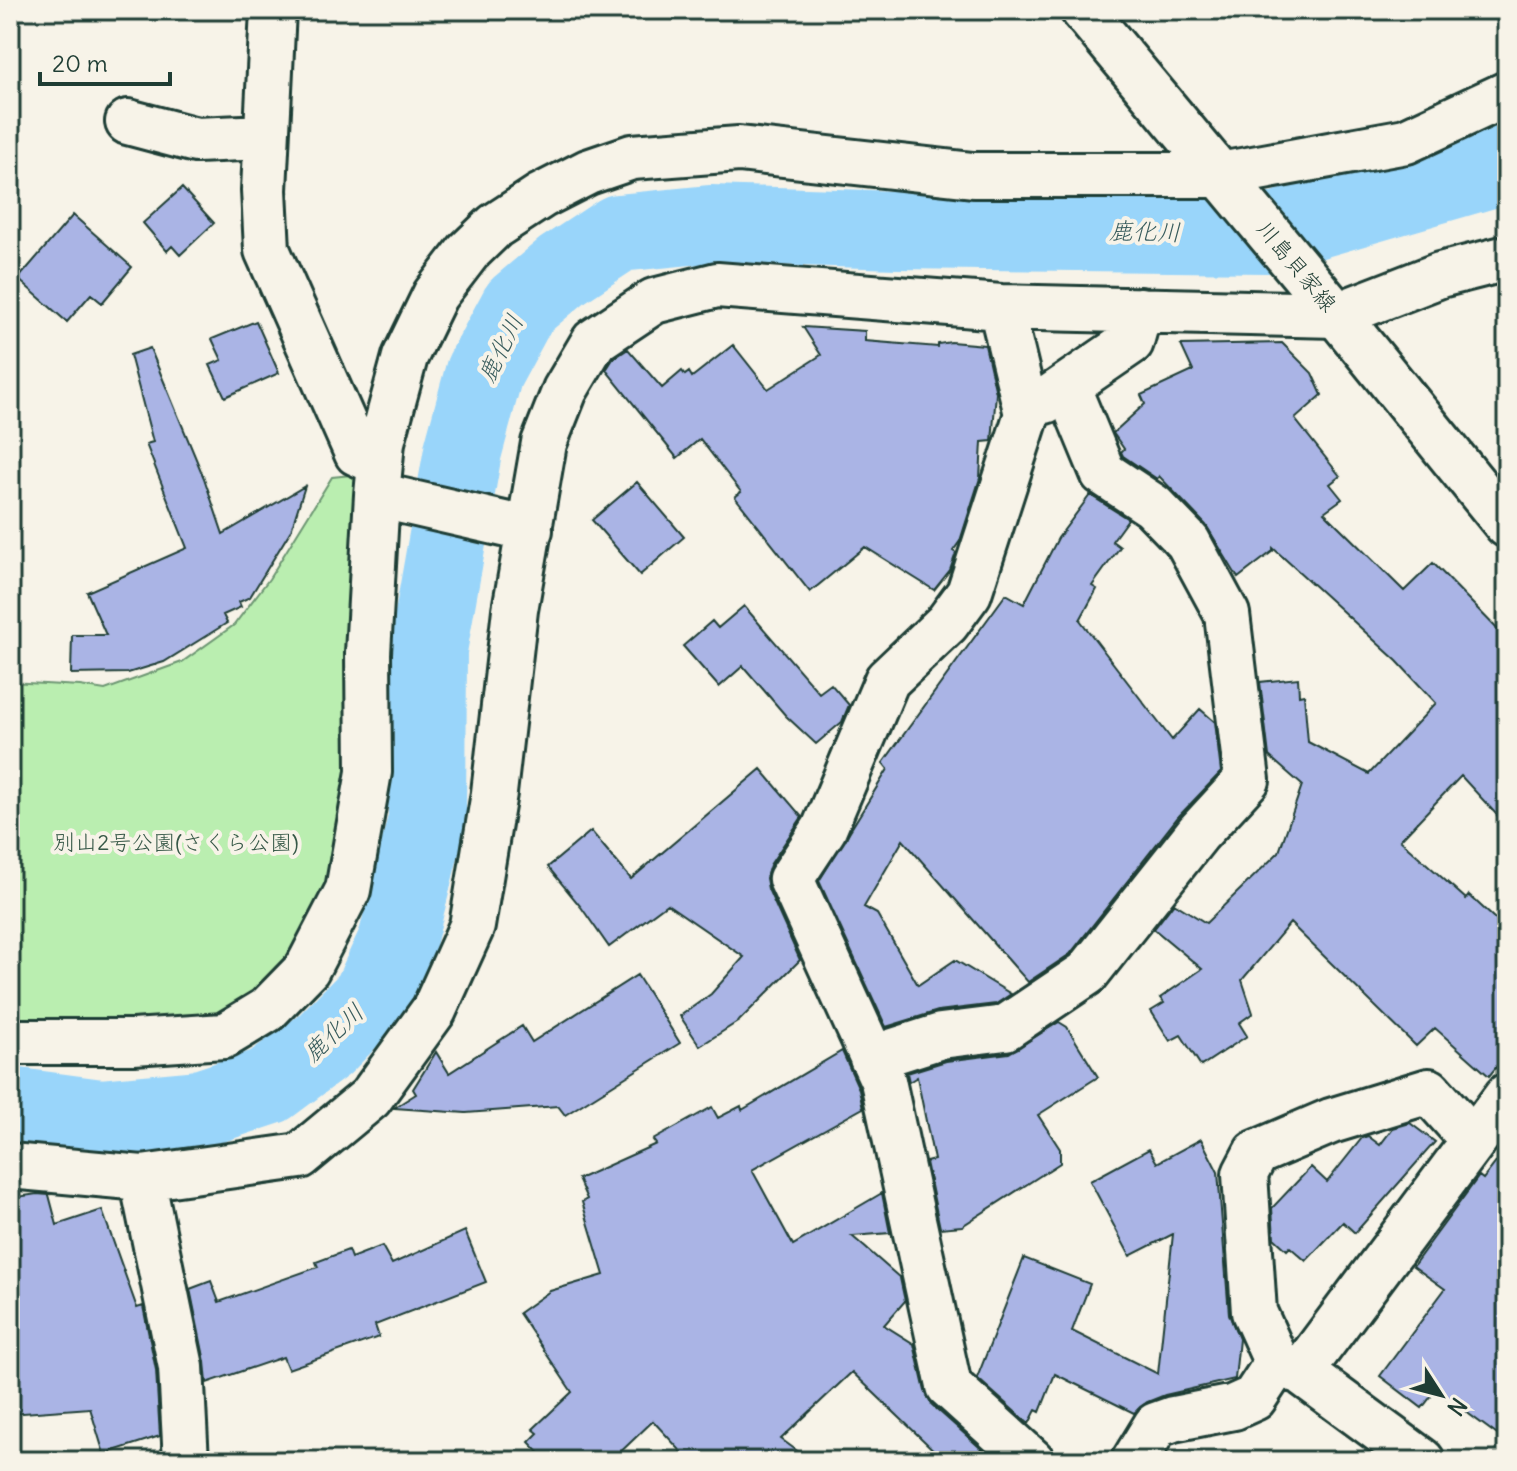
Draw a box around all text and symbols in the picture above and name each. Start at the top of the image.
scale bar [40,36,170,86]
text: 20 m [52,48,108,78]
water label: 鹿化川 [1109,215,1181,247]
street label: 川島貝家線 [1251,215,1343,317]
water label: 鹿化川 [471,309,529,387]
park label: 別山2号公園(さくら公園) [53,828,299,856]
water label: 鹿化川 [296,996,370,1068]
north arrow [1401,1355,1481,1435]
text: N [1441,1392,1473,1421]

